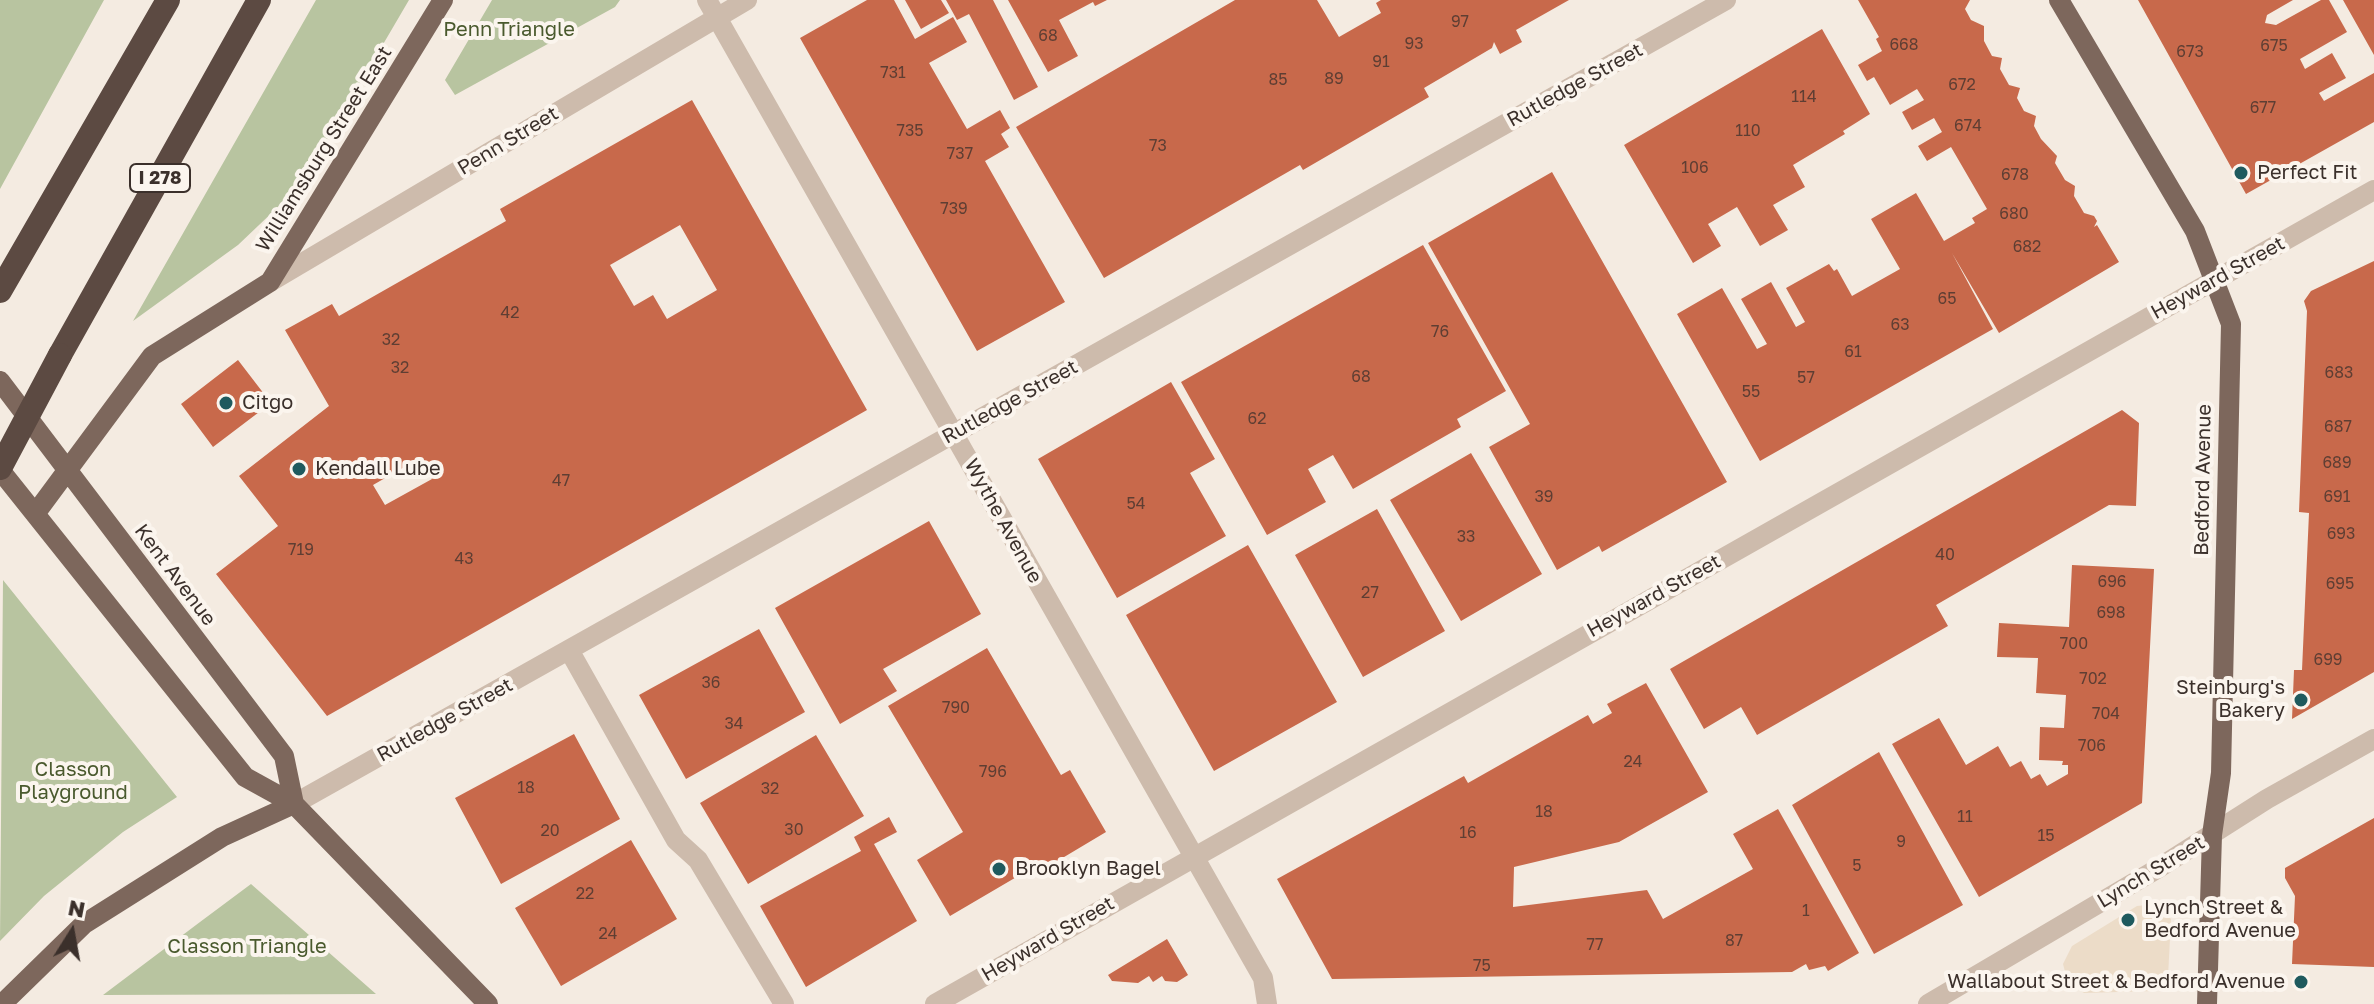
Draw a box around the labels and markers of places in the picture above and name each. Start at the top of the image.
place label: Perfect Fit [2257,161,2358,185]
marker: Perfect Fit [2232,164,2250,182]
place label: Citgo [242,391,293,415]
marker: Citgo [217,394,235,412]
place label: Kendall Lube [315,457,441,481]
marker: Kendall Lube [290,460,308,478]
place label: Steinburg's Bakery [2176,676,2285,723]
marker: Steinburg's Bakery [2292,691,2310,709]
place label: Brooklyn Bagel [1015,857,1161,881]
marker: Brooklyn Bagel [990,860,1008,878]
place label: Lynch Street & Bedford Avenue [2144,896,2296,943]
marker: Lynch Street & Bedford Avenue [2119,911,2137,929]
place label: Wallabout Street & Bedford Avenue [1947,970,2285,994]
marker: Wallabout Street & Bedford Avenue [2292,973,2310,991]

